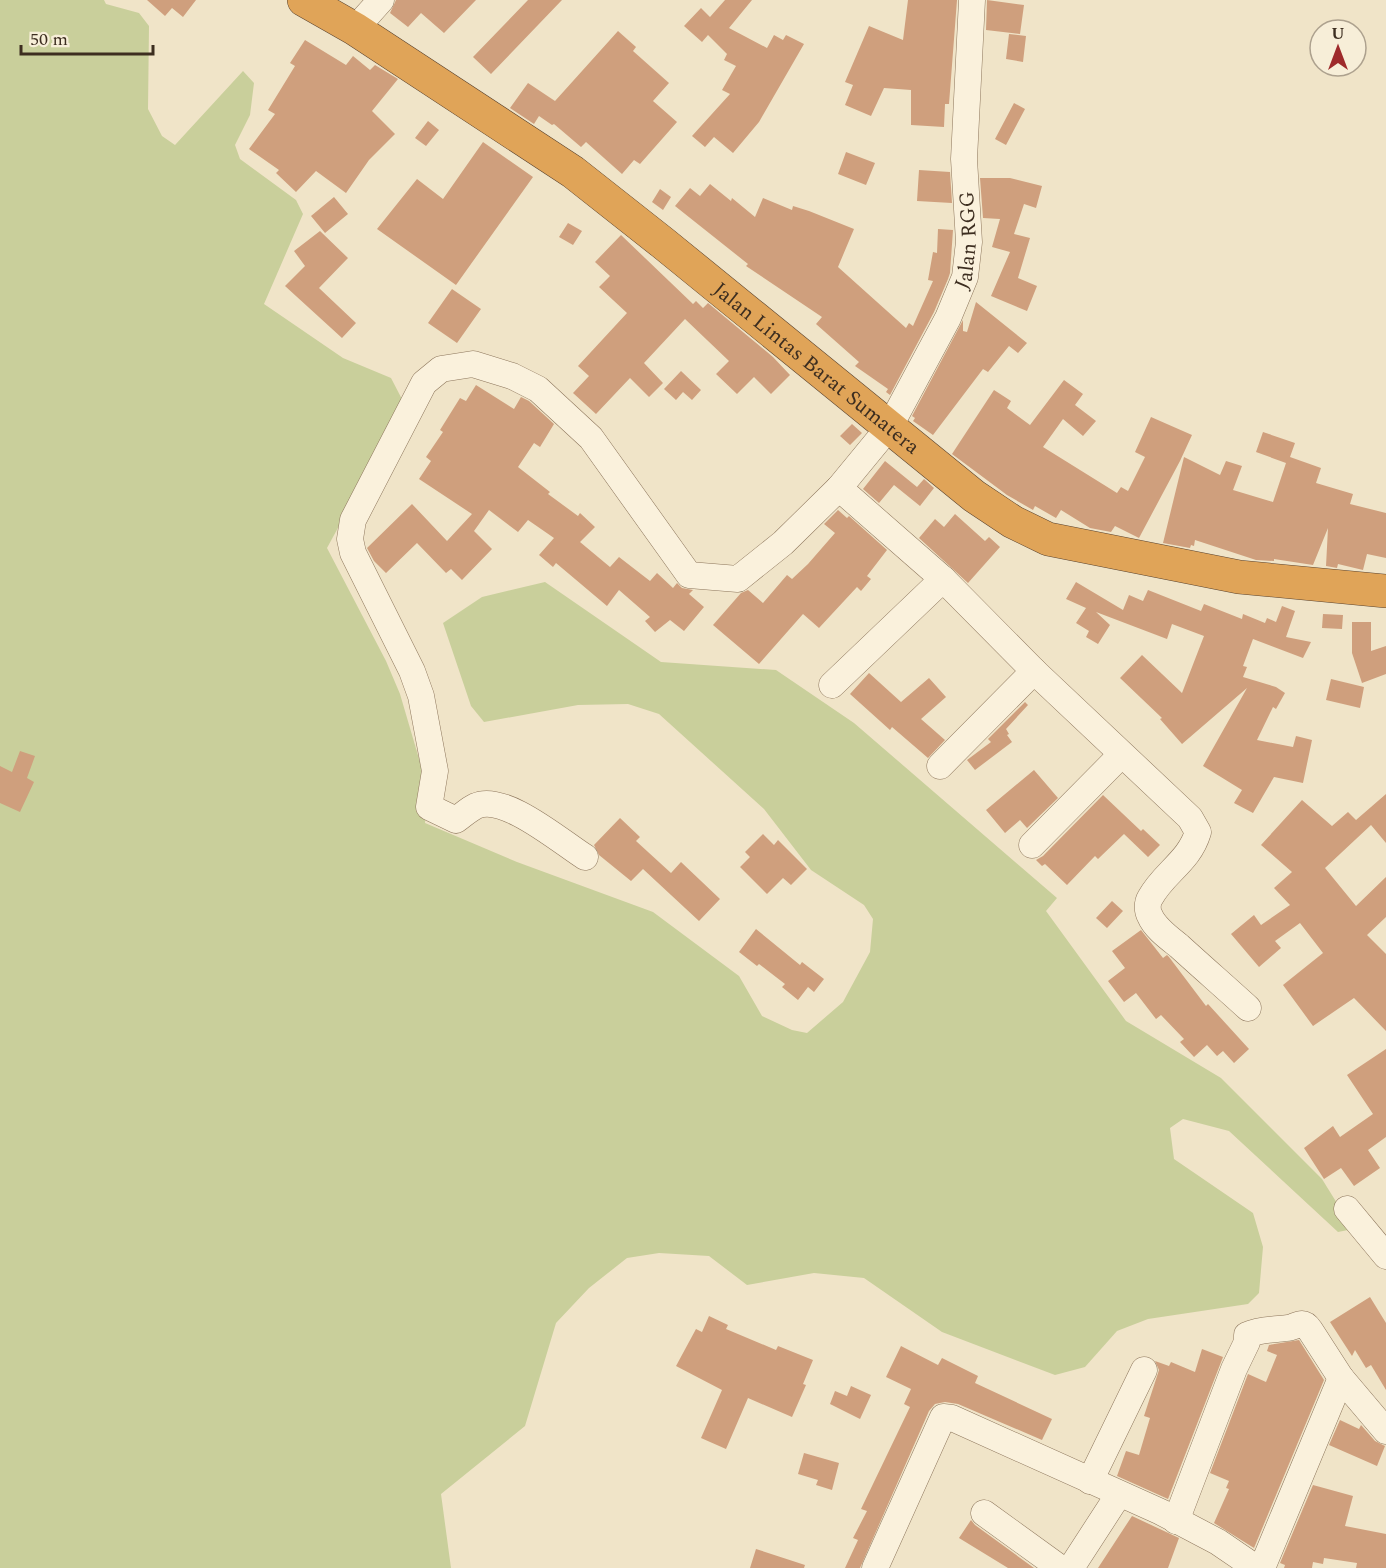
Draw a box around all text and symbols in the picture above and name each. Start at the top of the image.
scale bar [21,18,153,56]
north arrow [1308,18,1368,78]
text: U [1331,22,1345,46]
text: 50 m [30,26,68,53]
street label: Jalan RGG [947,190,986,295]
street label: Jalan Lintas Barat Sumatera [705,275,927,463]

